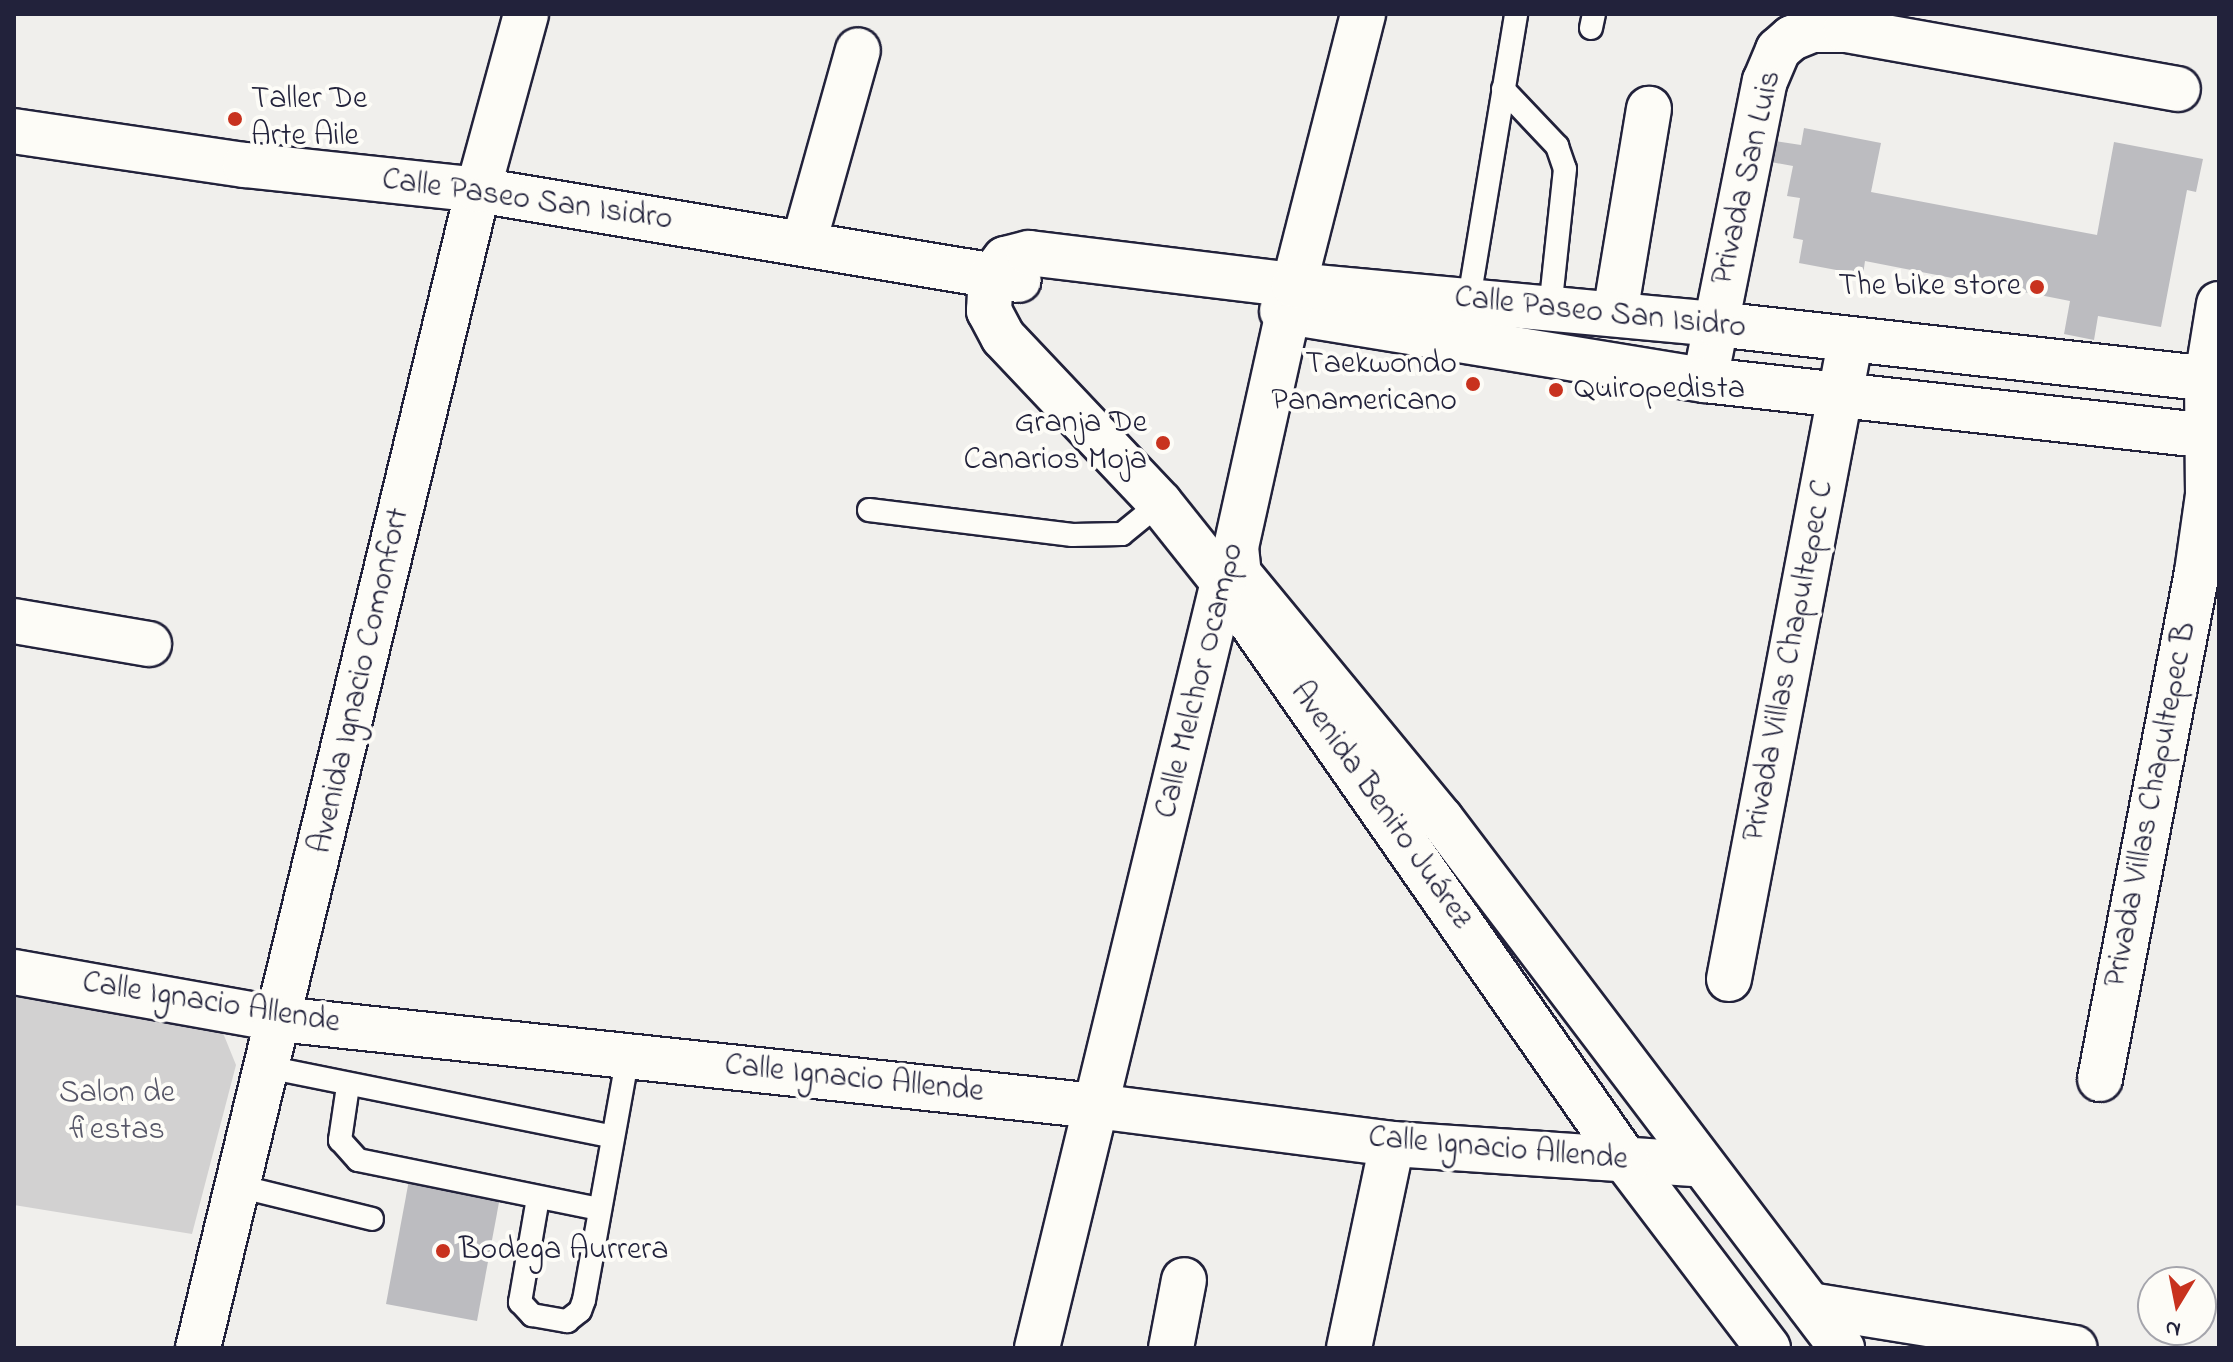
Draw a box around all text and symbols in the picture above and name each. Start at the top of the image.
street label: Privada San Luis [1705,67,1791,289]
place label: Taller De Arte Aile [251,82,367,157]
marker: Taller De Arte Aile [226,110,244,128]
street label: Calle Paseo San Isidro [379,162,675,240]
place label: The bike store [1838,268,2021,306]
marker: The bike store [2028,278,2046,296]
street label: Calle Paseo San Isidro [1452,280,1748,348]
place label: Taekwondo Panamericano [1271,347,1457,422]
place label: Quiropedista [1574,371,1745,409]
marker: Taekwondo Panamericano [1464,375,1482,393]
marker: Quiropedista [1545,379,1567,401]
place label: Granja De Canarios Moja [963,406,1147,481]
marker: Granja De Canarios Moja [1154,434,1172,452]
street label: Privada Villas Chapultepec C [1736,477,1844,845]
street label: Avenida Ignacio Comonfort [303,504,419,858]
street label: Calle Melchor Ocampo [1148,539,1254,823]
street label: Privada Villas Chapultepec B [2098,619,2206,991]
street label: Avenida Benito Juárez [1280,675,1480,937]
street label: Calle Ignacio Allende [79,965,343,1043]
street label: Calle Ignacio Allende [722,1047,986,1113]
park label: Salon de fiestas [59,1076,175,1151]
street label: Calle Ignacio Allende [1367,1120,1629,1180]
place label: Bodega Aurrera [459,1232,668,1270]
marker: Bodega Aurrera [434,1242,452,1260]
north arrow [2137,1266,2217,1346]
text: N [2163,1311,2183,1345]

